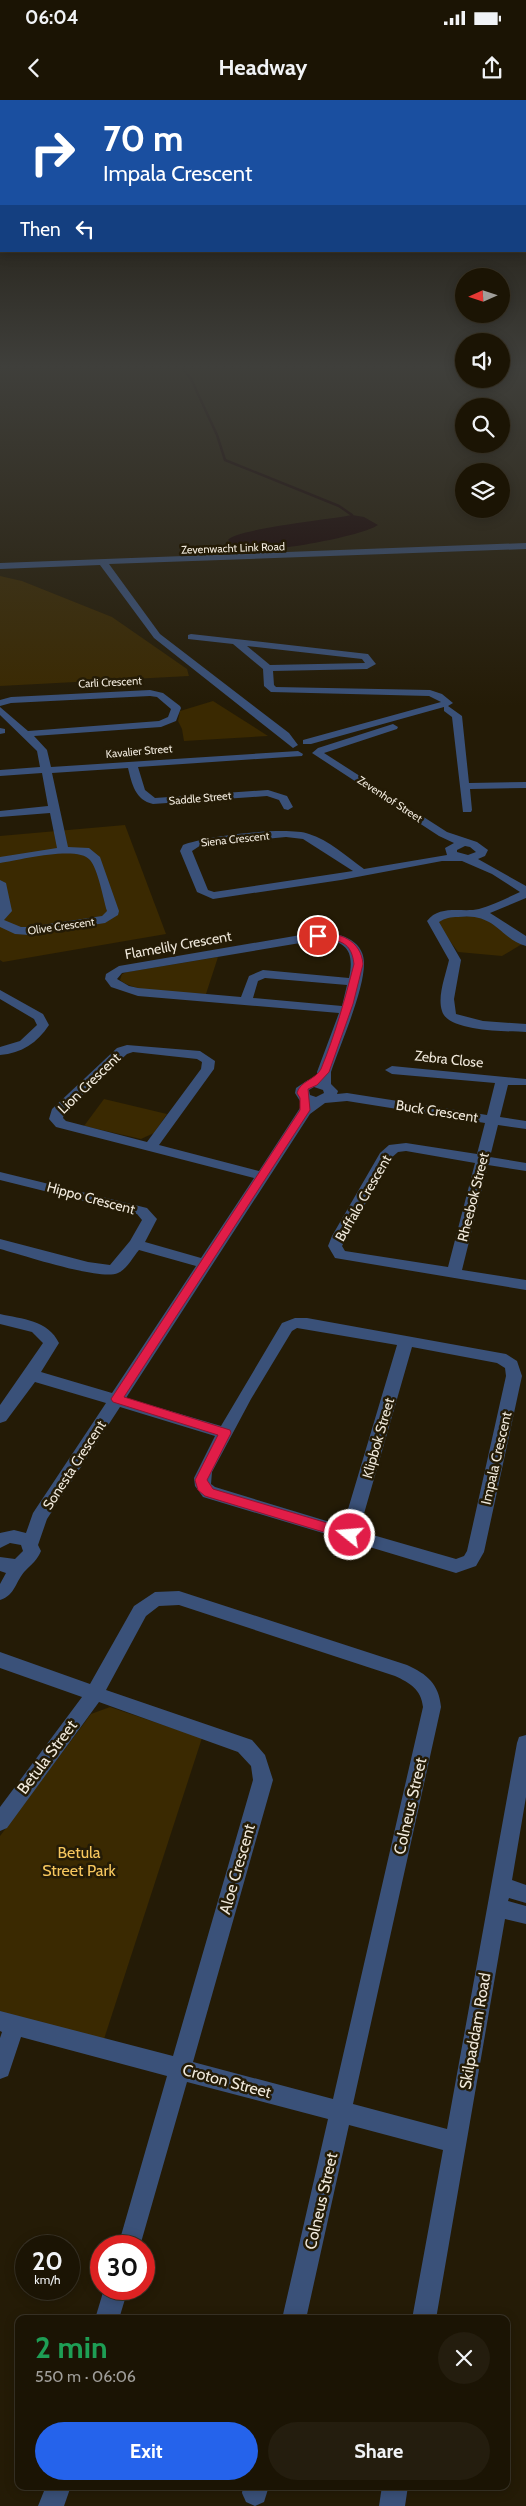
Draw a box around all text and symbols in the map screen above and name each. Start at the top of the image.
text: 06:04 [25,6,79,29]
icon: back [20,54,48,82]
text: Headway [219,54,307,81]
icon: share [478,54,506,82]
text: 70 m [103,117,184,160]
icon: right [20,120,85,185]
text: Impala Crescent [103,160,252,187]
icon: left [71,215,99,243]
text: Then [20,218,61,241]
north arrow [455,268,510,322]
map controls [455,268,510,518]
button: sound [455,333,510,388]
button: search [455,398,510,453]
button: layers [455,463,510,518]
street label: Zevenwacht Link Road [181,539,285,557]
street label: Carli Crescent [78,673,142,691]
street label: Kavalier Street [105,741,173,761]
street label: Zevenhof Street [355,773,425,825]
street label: Saddle Street [168,788,232,808]
street label: Siena Crescent [200,828,270,850]
street label: Olive Crescent [27,914,96,938]
pin [297,915,339,957]
icon: arrive [304,922,332,950]
street label: Flamelily Crescent [123,927,233,963]
street label: Zebra Close [414,1046,484,1072]
street label: Lion Crescent [54,1048,124,1117]
street label: Buck Crescent [395,1096,480,1126]
street label: Rheebok Street [453,1150,493,1243]
street label: Buffalo Crescent [331,1151,395,1245]
street label: Hippo Crescent [45,1178,137,1219]
street label: Klipbok Street [358,1395,398,1480]
street label: Impala Crescent [477,1409,516,1506]
street label: Sonesta Crescent [38,1417,110,1513]
position arrow [323,1508,375,1560]
street label: Betula Street [13,1716,81,1798]
street label: Colneus Street [390,1755,431,1856]
street label: Aloe Crescent [215,1821,259,1916]
park label: Betula Street Park [42,1843,117,1880]
street label: Skilpaddam Road [455,1971,495,2091]
street label: Croton Street [181,2060,274,2102]
street label: Colneus Street [301,2150,342,2251]
speed limit sign: 30 [90,2235,155,2300]
text: 20 [32,2246,63,2276]
text: km/h [34,2272,61,2287]
text: 2 min [35,2329,107,2366]
button: close [438,2332,490,2384]
text: 550 m · 06:06 [35,2367,136,2386]
button: Exit [35,2422,258,2480]
button: Share [268,2422,490,2480]

